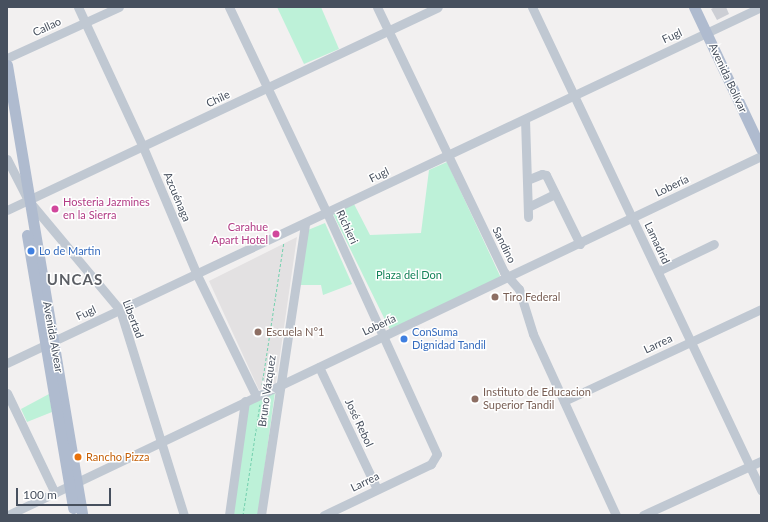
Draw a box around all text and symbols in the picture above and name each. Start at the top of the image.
street label: Callao [31,15,63,39]
street label: Fugl [660,26,684,46]
street label: Avenida Bolívar [706,41,750,115]
street label: Chile [204,88,232,110]
street label: Fugl [367,165,391,185]
street label: Azcuénaga [161,170,193,224]
street label: Lobería [653,172,691,200]
place label: Hosteria Jazmines en la Sierra [63,196,150,222]
marker: Hosteria Jazmines en la Sierra [50,204,60,214]
street label: Richieri [333,208,361,246]
street label: Lamadrid [642,220,672,266]
place label: Carahue Apart Hotel [211,221,268,247]
street label: Sandino [490,225,518,265]
marker: Carahue Apart Hotel [271,229,281,239]
place label: Lo de Martin [39,244,101,258]
marker: Lo de Martin [26,246,36,256]
park label: Plaza del Don [376,268,442,282]
district label: UNCAS [47,271,103,289]
place label: Tiro Federal [503,290,560,304]
marker: Tiro Federal [490,292,500,302]
street label: Libertad [120,298,146,340]
street label: Avenida Alvear [40,300,66,374]
street label: Fugl [74,303,98,323]
street label: Lobería [360,312,398,338]
place label: Escuela N°1 [266,325,324,339]
place label: ConSuma Dignidad Tandil [412,326,486,352]
marker: Escuela N°1 [253,327,263,337]
street label: Larrea [642,332,674,356]
marker: ConSuma Dignidad Tandil [399,334,409,344]
street label: Bruno Vázquez [255,354,279,428]
place label: Instituto de Educacion Superior Tandil [483,386,591,412]
marker: Instituto de Educacion Superior Tandil [470,394,480,404]
street label: José Rebol [342,397,376,449]
place label: Rancho Pizza [86,450,149,464]
marker: Rancho Pizza [73,452,83,462]
street label: Larrea [349,469,381,495]
scale bar [18,480,113,506]
text: 100 m [23,487,57,502]

